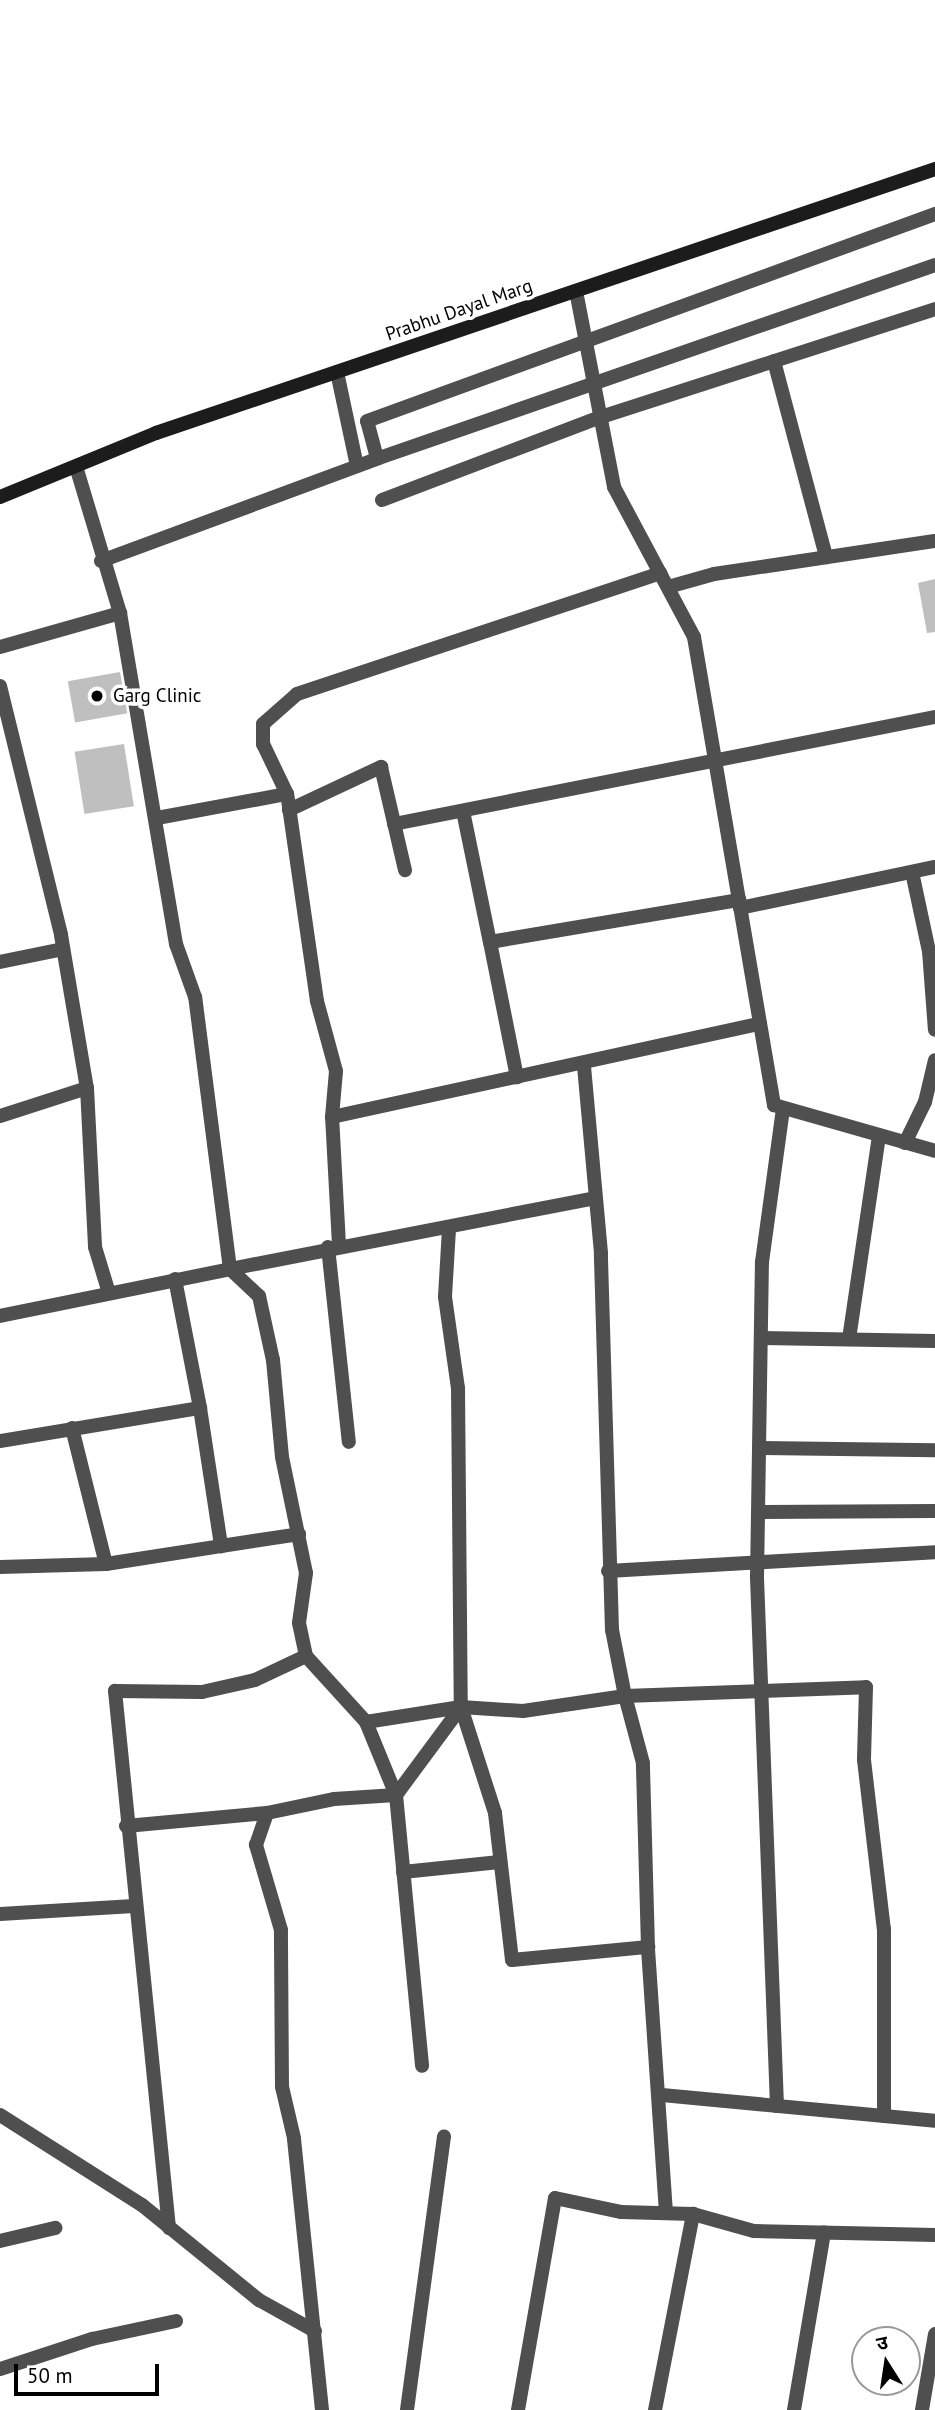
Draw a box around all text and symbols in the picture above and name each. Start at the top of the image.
street label: Prabhu Dayal Marg [383,274,535,346]
place label: Garg Clinic [113,685,201,707]
marker: Garg Clinic [87,686,107,706]
north arrow [851,2326,921,2396]
text: उ [874,2330,890,2355]
scale bar [18,2350,163,2394]
text: 50 m [27,2362,73,2389]

